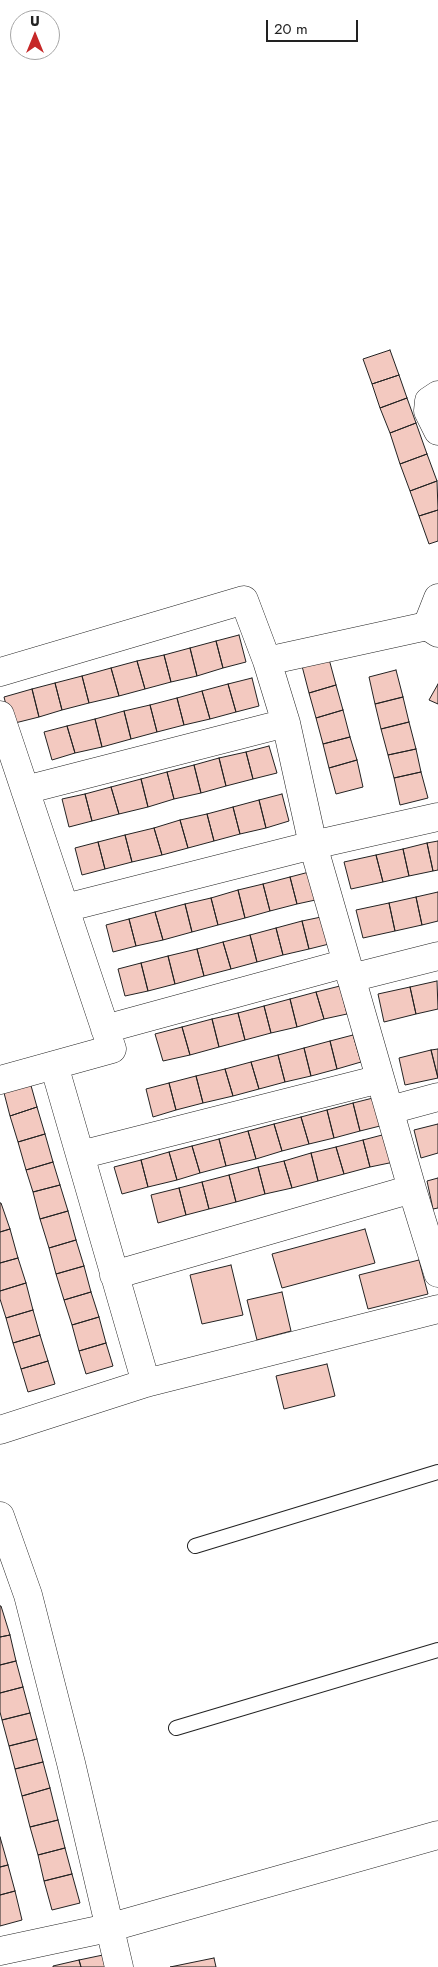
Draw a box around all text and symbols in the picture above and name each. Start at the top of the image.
north arrow [10,10,60,60]
scale bar [268,10,360,42]
text: U [30,11,40,31]
text: 20 m [274,18,308,40]

